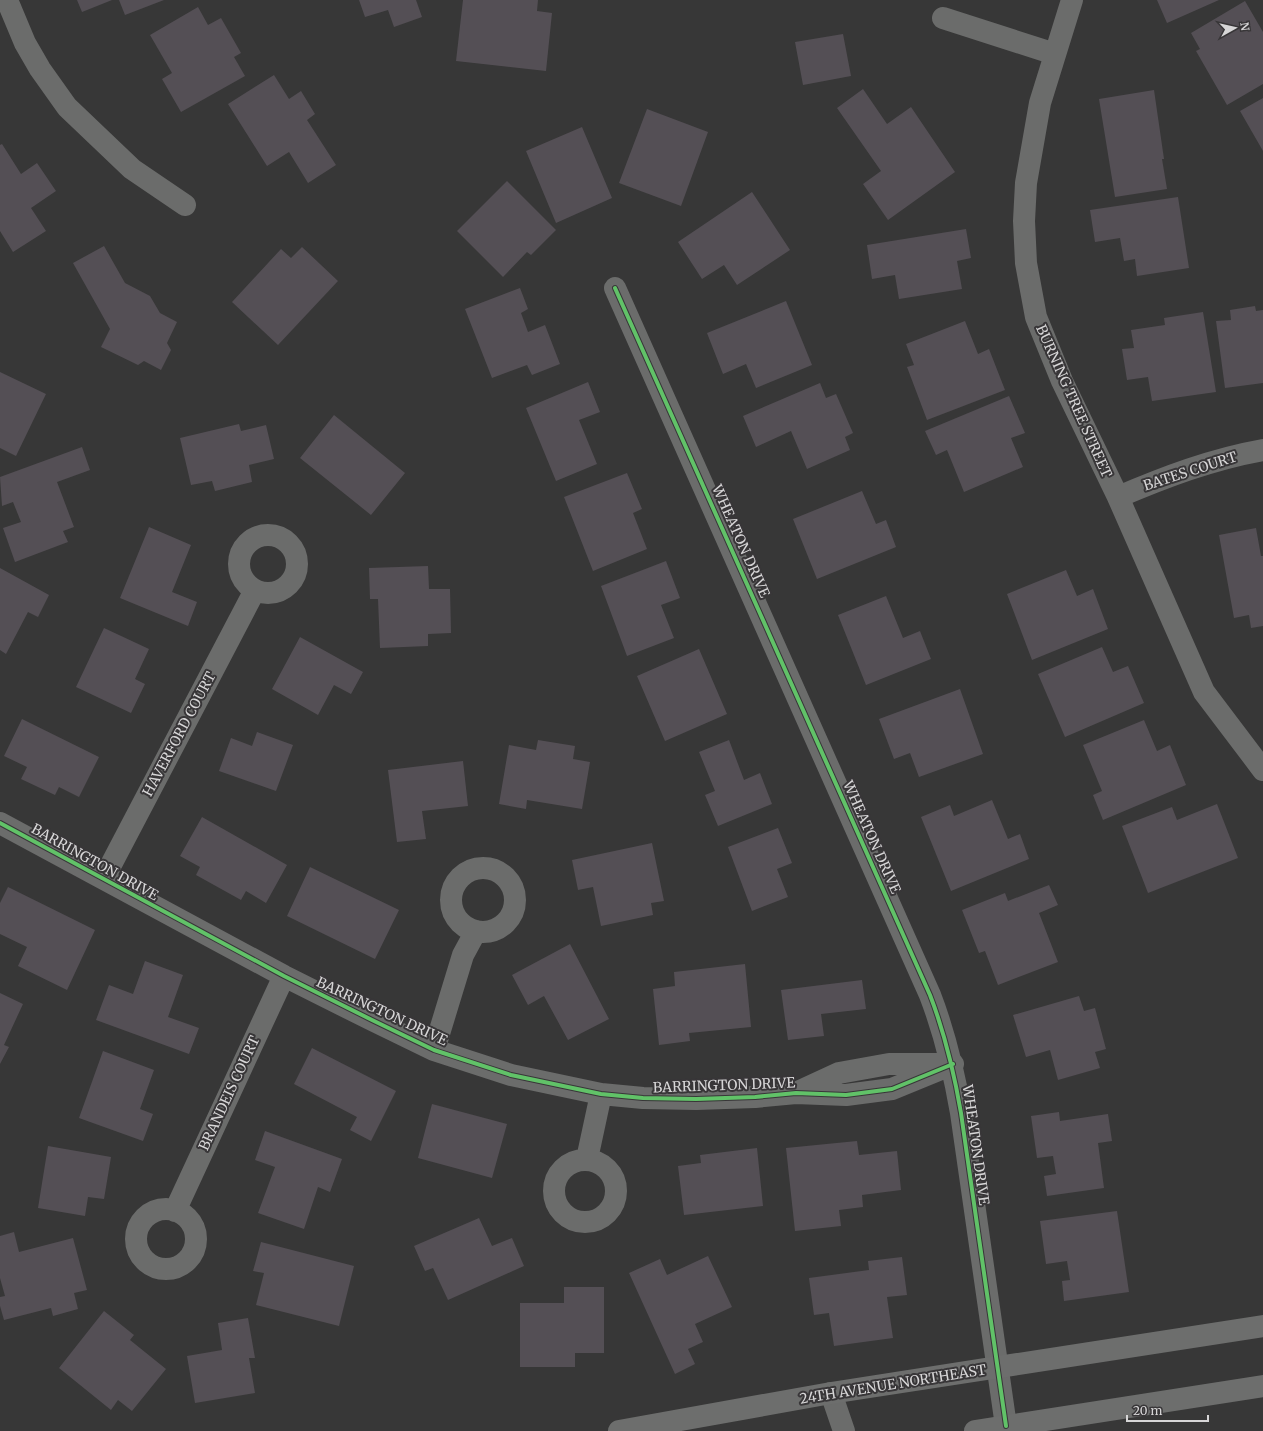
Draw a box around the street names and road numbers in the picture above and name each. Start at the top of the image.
street label: BURNING TREE STREET [1032,322,1116,481]
street label: BATES COURT [1141,447,1239,495]
street label: WHEATON DRIVE [708,481,774,600]
street label: HAVERFORD COURT [139,668,220,799]
street label: WHEATON DRIVE [839,777,905,896]
street label: BARRINGTON DRIVE [28,820,162,904]
street label: BARRINGTON DRIVE [314,973,450,1049]
street label: BRANDEIS COURT [195,1032,264,1153]
street label: BARRINGTON DRIVE [652,1074,796,1096]
street label: WHEATON DRIVE [958,1083,993,1207]
street label: 24TH AVENUE NORTHEAST [798,1360,988,1408]

